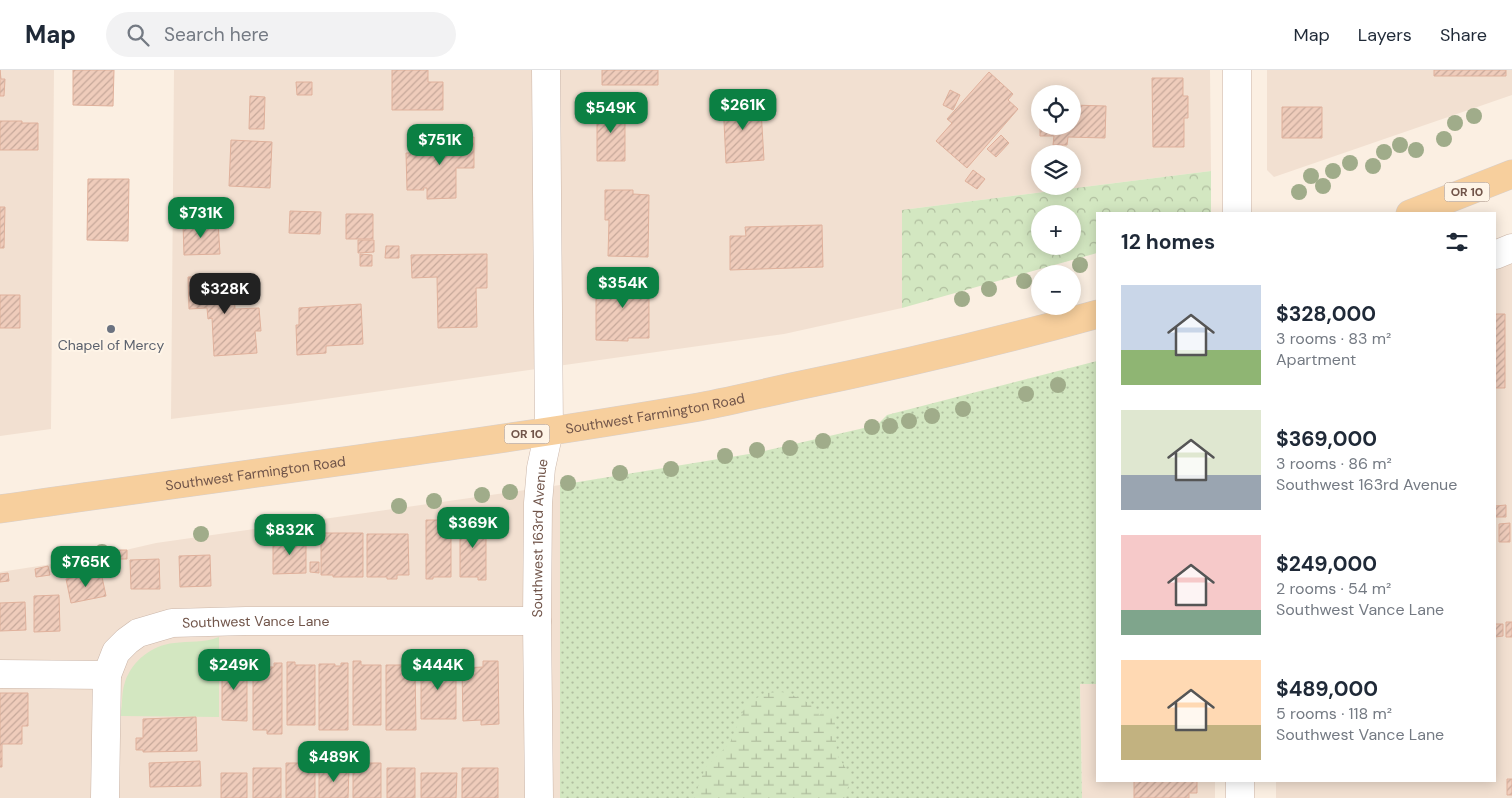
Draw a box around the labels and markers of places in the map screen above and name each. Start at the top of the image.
pin: $261K [708,88,778,131]
pin: $549K [576,92,646,134]
pin: $751K [405,124,475,166]
pin: $731K [166,196,236,239]
pin: $354K [588,266,658,309]
pin: $328K [190,272,260,315]
marker: Chapel of Mercy [105,323,117,335]
place label: Chapel of Mercy [58,336,164,354]
pin: $369K [438,506,508,549]
pin: $832K [255,514,325,556]
pin: $765K [51,546,121,588]
pin: $249K [199,648,269,691]
pin: $444K [403,648,473,691]
pin: $489K [299,740,369,783]

